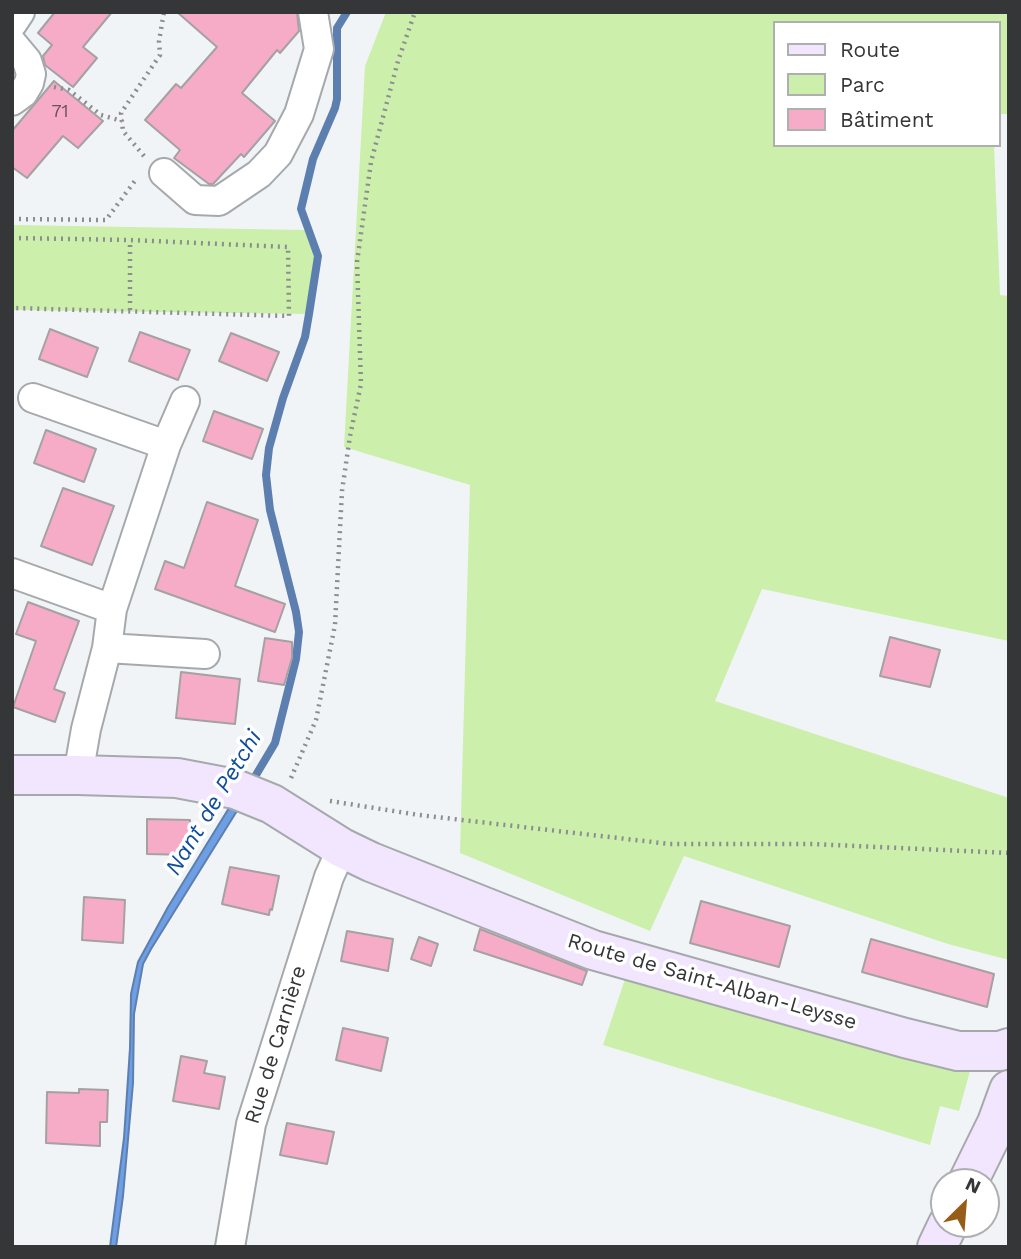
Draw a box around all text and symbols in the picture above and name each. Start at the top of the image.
legend [772,21,1000,147]
text: Route [840,37,900,62]
text: Parc [840,72,885,97]
house number: 71 [51,101,69,123]
text: Bâtiment [840,107,933,132]
water label: Nant de Petchi [160,726,268,880]
street label: Route de Saint-Alban-Leysse [564,929,860,1035]
street label: Rue de Carnière [240,963,312,1127]
north arrow [930,1168,1000,1238]
text: N [962,1172,984,1199]

